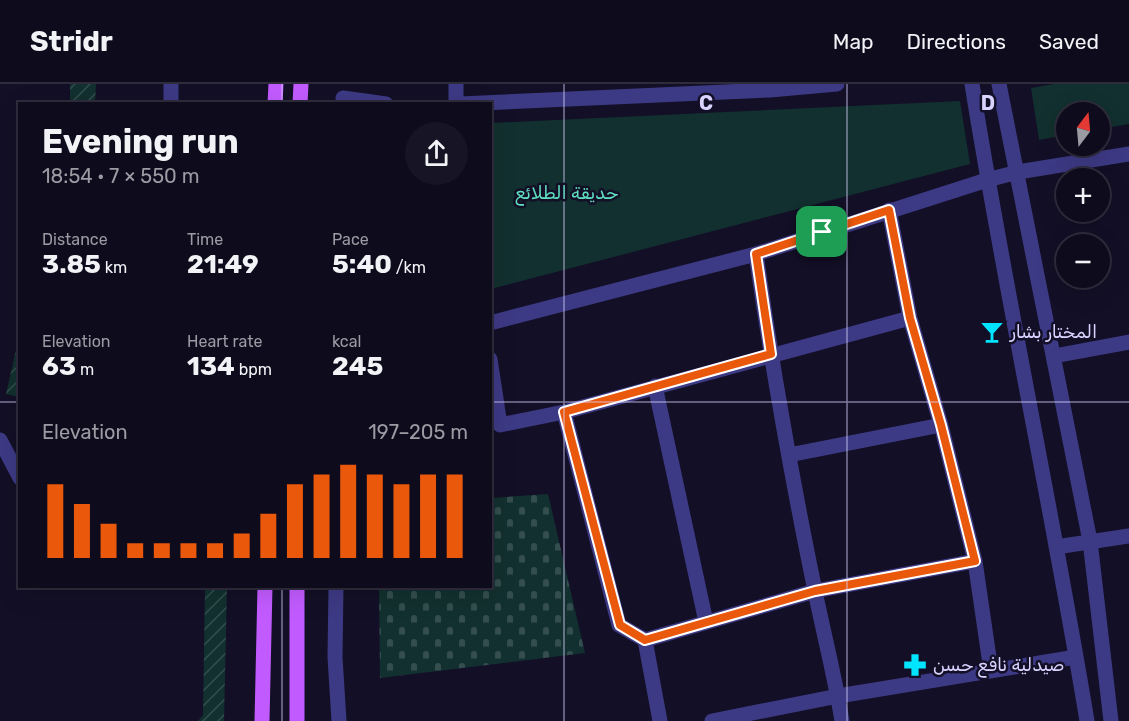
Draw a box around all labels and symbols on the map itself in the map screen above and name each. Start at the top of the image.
text: C [699,91,713,115]
text: D [981,91,995,115]
north arrow [1056,102,1110,156]
park label: حديقة الطلائع [515,182,619,206]
pin [796,206,847,257]
bar icon: المختار بشار [979,319,1005,345]
place label: المختار بشار [1009,321,1097,343]
pharmacy icon: صيدلية نافع حسن [902,652,928,678]
place label: صيدلية نافع حسن [933,654,1064,678]

